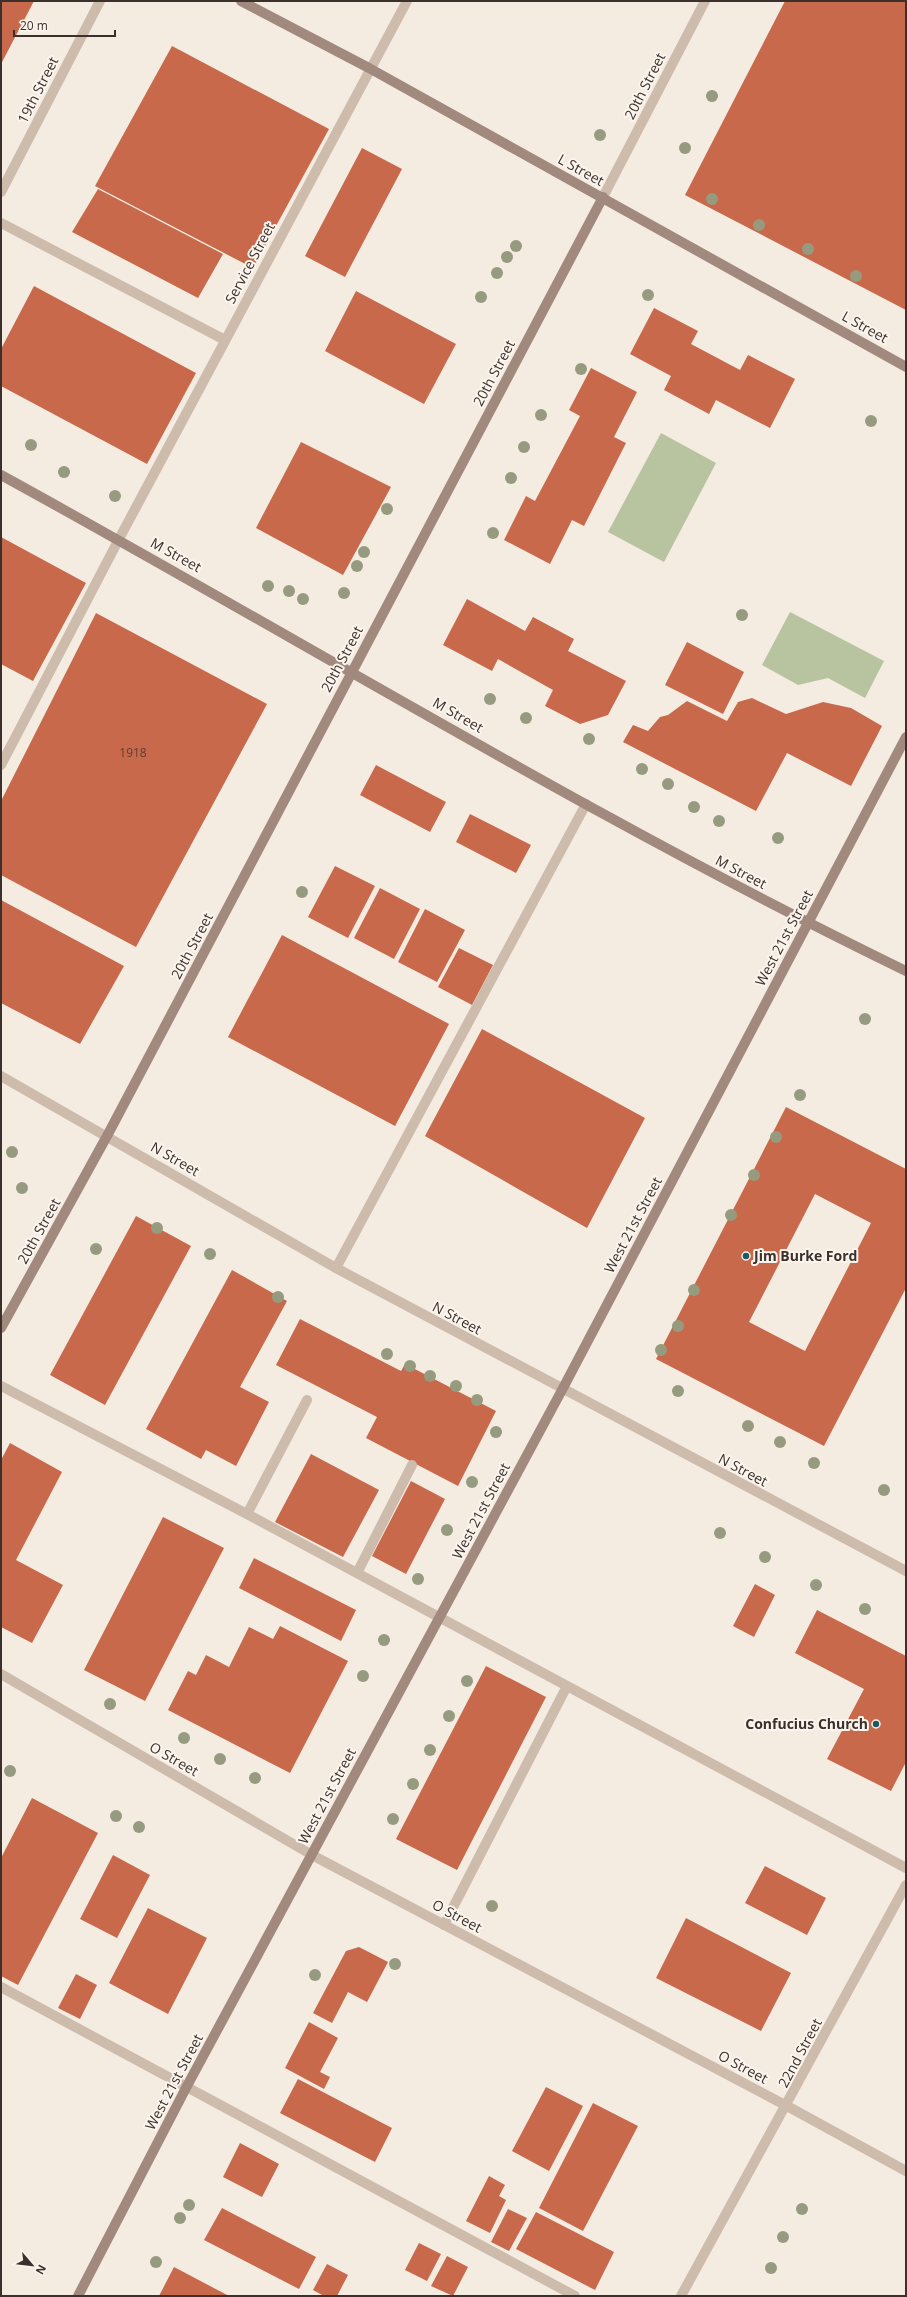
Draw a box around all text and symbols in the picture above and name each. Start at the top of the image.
scale bar [14,12,115,38]
text: 20 m [20,17,48,34]
street label: 20th Street [620,49,669,122]
street label: 19th Street [13,53,62,126]
street label: L Street [555,149,608,190]
street label: Service Street [220,219,279,307]
street label: L Street [839,306,892,347]
street label: 20th Street [468,336,519,409]
street label: M Street [147,533,205,576]
street label: 20th Street [316,622,367,695]
street label: M Street [430,693,487,737]
house number: 1918 [119,744,147,761]
street label: M Street [712,850,770,893]
street label: West 21st Street [750,886,817,989]
street label: 20th Street [166,909,217,982]
street label: N Street [147,1137,203,1180]
street label: West 21st Street [599,1173,666,1276]
street label: 20th Street [13,1195,64,1267]
place label: Jim Burke Ford [752,1246,857,1265]
marker: Jim Burke Ford [741,1251,751,1261]
street label: N Street [429,1297,485,1338]
street label: N Street [715,1449,771,1490]
street label: West 21st Street [447,1459,514,1562]
place label: Confucius Church [745,1714,868,1733]
marker: Confucius Church [871,1719,881,1729]
street label: O Street [146,1737,202,1780]
street label: West 21st Street [293,1744,360,1847]
street label: O Street [429,1895,485,1937]
street label: 22nd Street [773,2015,826,2091]
street label: West 21st Street [140,2030,207,2133]
street label: O Street [715,2046,771,2088]
north arrow [12,2245,52,2285]
text: N [33,2262,50,2277]

